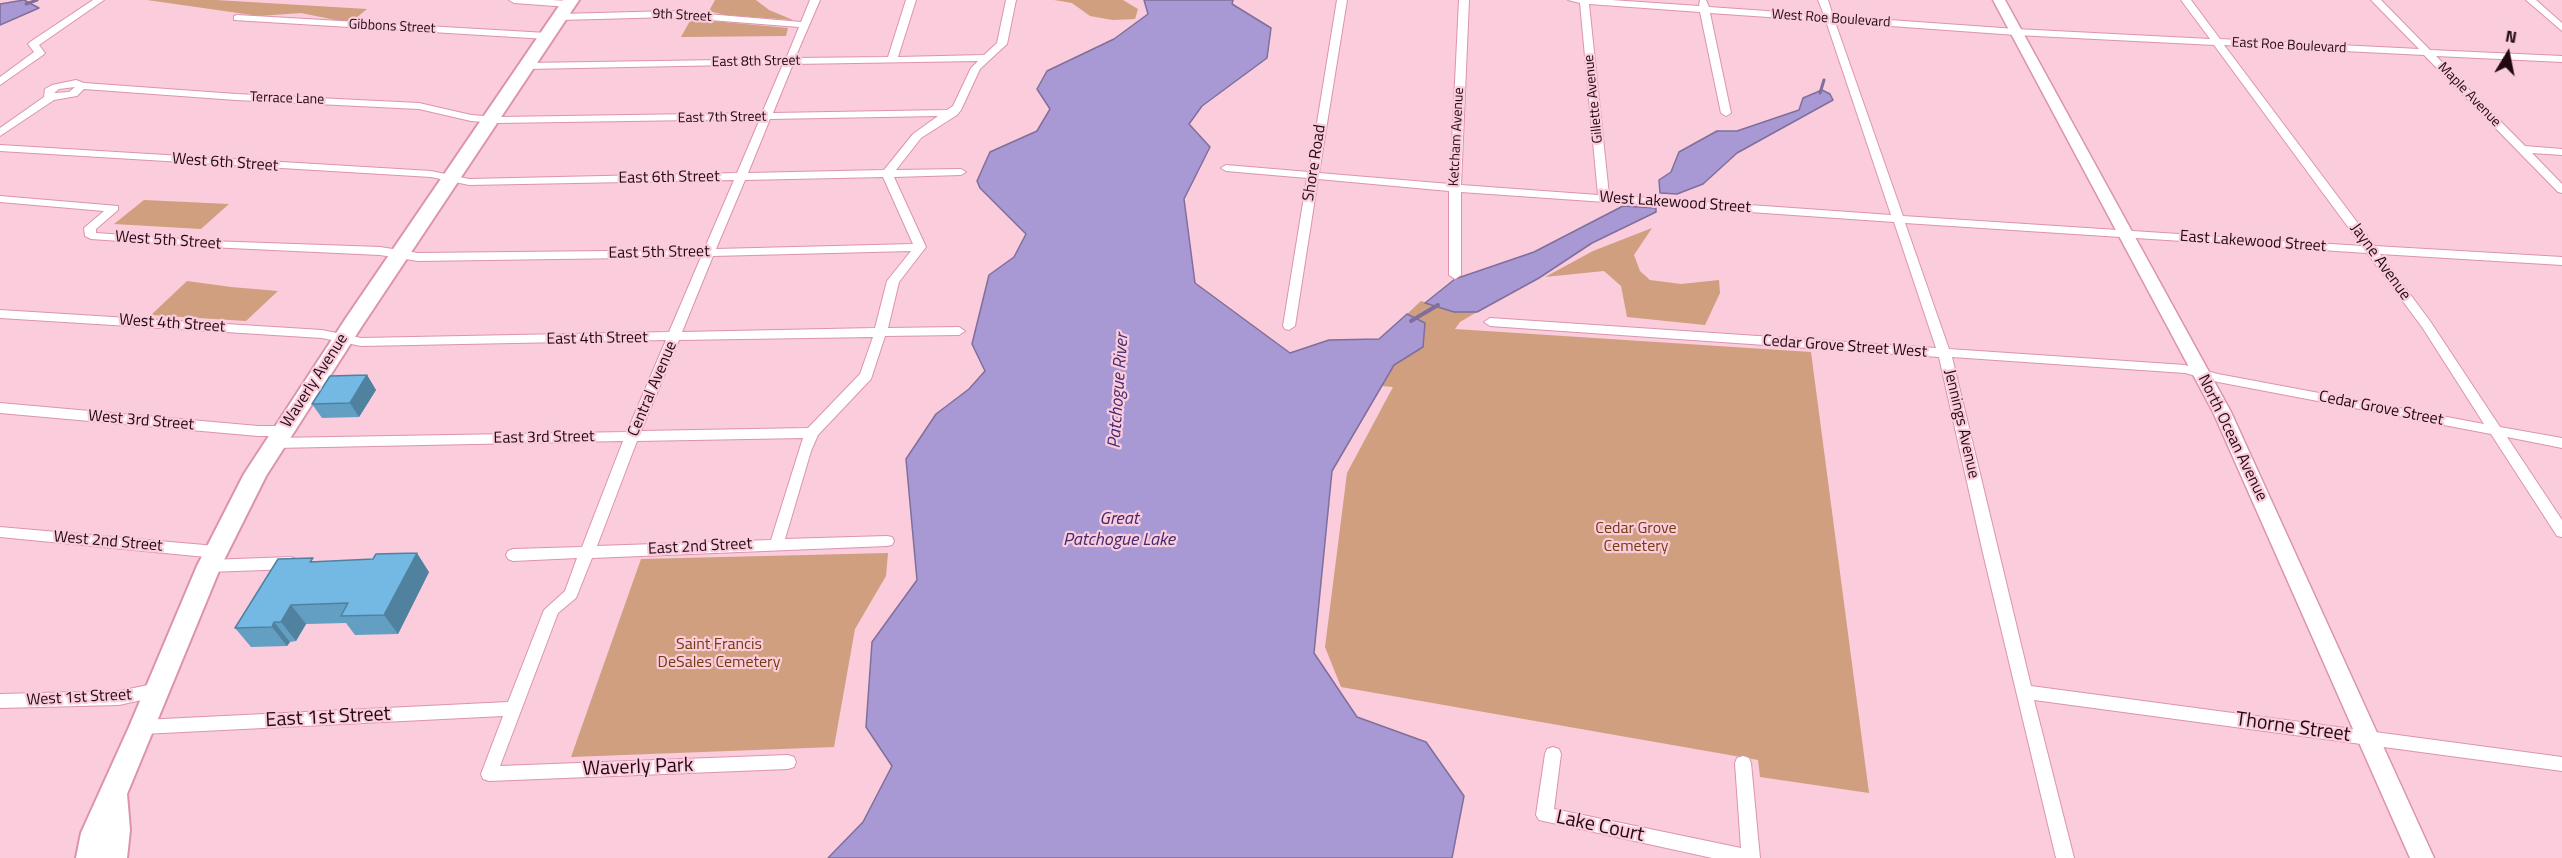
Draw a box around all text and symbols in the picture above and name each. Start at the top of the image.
street label: 9th Street [652,6,712,26]
street label: West Roe Boulevard [1771,6,1891,32]
street label: Gibbons Street [348,16,436,38]
text: N [2504,23,2519,49]
north arrow [2478,24,2538,84]
street label: East Roe Boulevard [2231,35,2347,57]
street label: East 8th Street [712,53,800,71]
street label: Gillette Avenue [1581,54,1607,144]
street label: Maple Avenue [2434,59,2504,131]
street label: Ketcham Avenue [1446,87,1468,187]
street label: Terrace Lane [250,89,324,109]
street label: East 7th Street [678,109,766,127]
street label: Shore Road [1299,123,1331,203]
street label: West 6th Street [171,150,279,176]
street label: East 6th Street [618,168,720,188]
street label: West Lakewood Street [1599,188,1751,218]
street label: Jayne Avenue [2346,220,2414,304]
street label: East Lakewood Street [2179,227,2327,257]
street label: West 5th Street [114,228,222,254]
street label: East 5th Street [608,243,710,263]
street label: West 4th Street [118,311,226,337]
street label: East 4th Street [546,329,648,349]
street label: Waverly Avenue [278,330,352,432]
street label: Cedar Grove Street West [1762,332,1928,362]
water label: Patchogue River [1104,333,1134,449]
street label: Central Avenue [624,338,682,440]
street label: Jennings Avenue [1939,368,1983,480]
street label: North Ocean Avenue [2193,372,2271,504]
street label: Cedar Grove Street [2317,388,2445,430]
street label: West 3rd Street [87,407,195,435]
street label: East 3rd Street [493,428,595,448]
water label: Great Patchogue Lake [1063,509,1175,552]
park label: Cedar Grove Cemetery [1595,519,1677,557]
street label: West 2nd Street [53,528,163,556]
street label: East 2nd Street [647,535,753,559]
park label: Saint Francis DeSales Cemetery [658,635,780,673]
street label: West 1st Street [26,686,132,710]
street label: East 1st Street [265,703,391,733]
street label: Thorne Street [2234,708,2352,748]
street label: Waverly Park [582,754,694,782]
street label: Lake Court [1554,806,1646,848]

